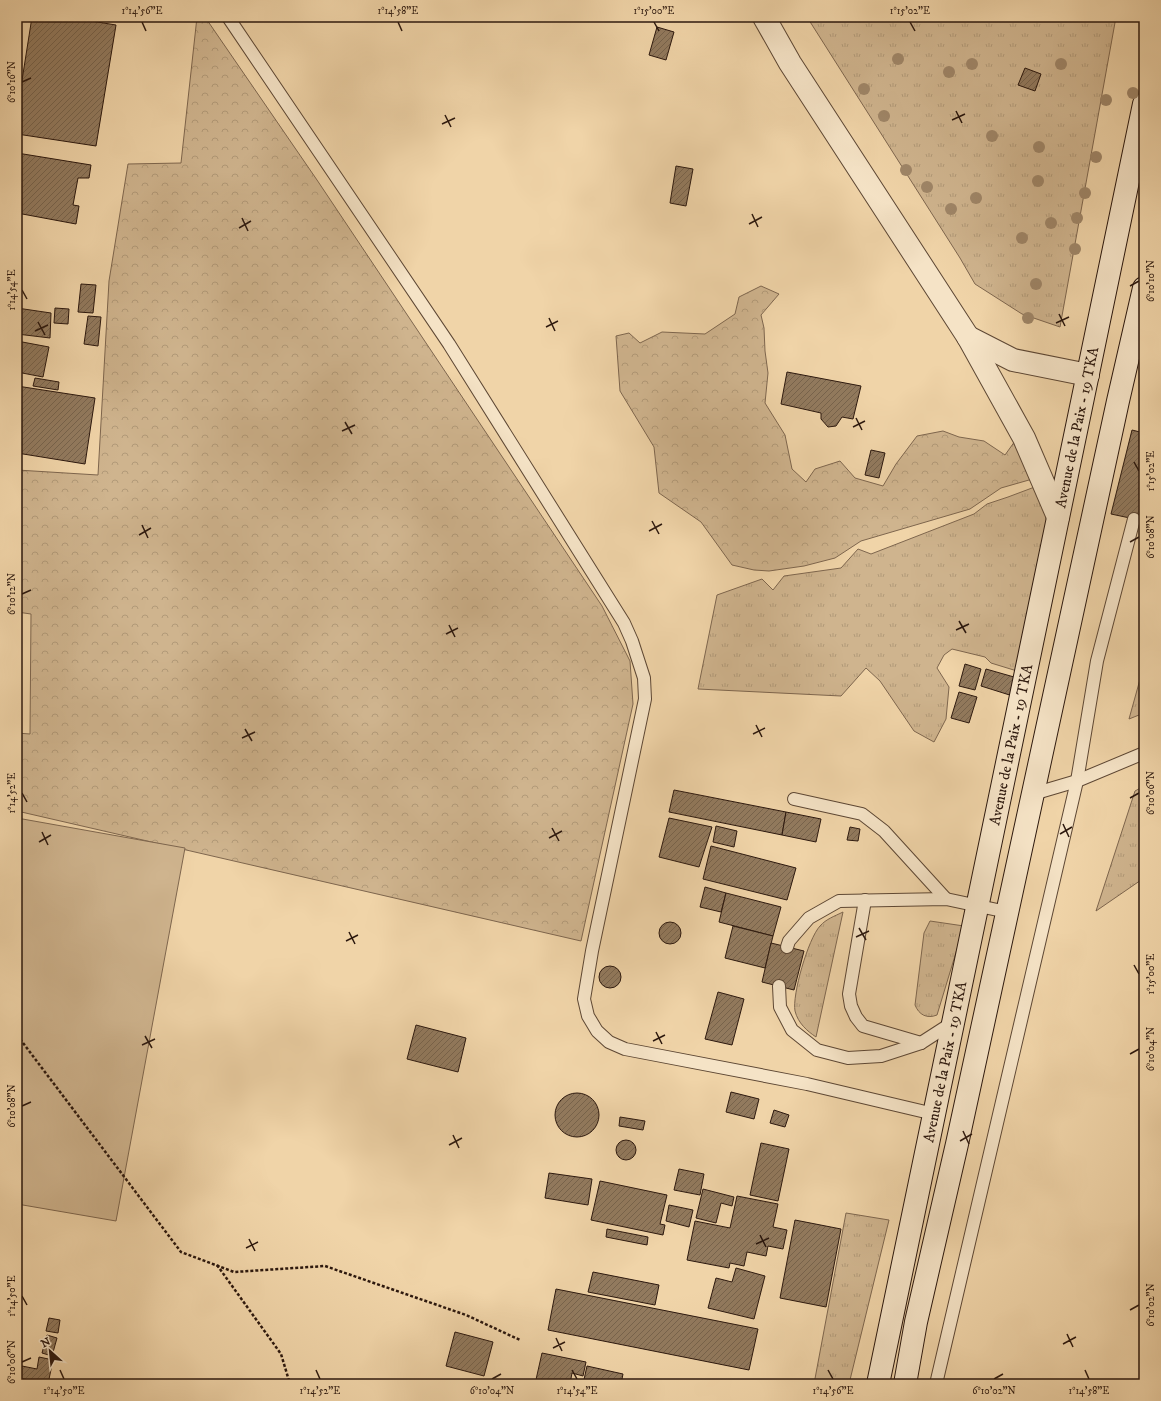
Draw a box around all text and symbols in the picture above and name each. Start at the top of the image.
text: 1°14'56"E [121,5,163,17]
text: 1°14'58"E [378,5,418,17]
text: 1°15'00"E [634,5,674,17]
text: 1°15'02"E [890,5,930,17]
text: 6°10'16"N [6,61,18,103]
text: 6°10'10"N [1145,260,1157,302]
text: 1°14'54"E [6,269,18,311]
street label: Avenue de la Paix - 19 TKA [1051,345,1103,510]
text: 1°15'02"E [1145,451,1157,491]
text: 6°10'08"N [1145,515,1157,559]
text: 6°10'12"N [6,573,18,615]
street label: Avenue de la Paix - 19 TKA [985,662,1037,827]
text: 6°10'06"N [1145,771,1157,815]
text: 1°14'52"E [6,773,18,813]
text: 1°15'00"E [1145,954,1157,994]
street label: Avenue de la Paix - 19 TKA [919,979,971,1144]
text: 6°10'04"N [1145,1027,1157,1071]
text: 6°10'08"N [6,1084,18,1128]
text: 1°14'50"E [6,1275,18,1317]
text: 6°10'02"N [1145,1283,1157,1327]
north arrow [30,1331,70,1371]
text: N [39,1335,53,1351]
text: 6°10'06"N [6,1340,18,1384]
text: 1°14'50"E [43,1385,85,1397]
text: 1°14'52"E [300,1385,340,1397]
text: 6°10'04"N [470,1385,514,1397]
text: 1°14'54"E [556,1385,598,1397]
text: 1°14'56"E [812,1385,854,1397]
text: 6°10'02"N [972,1385,1016,1397]
text: 1°14'58"E [1069,1385,1109,1397]

